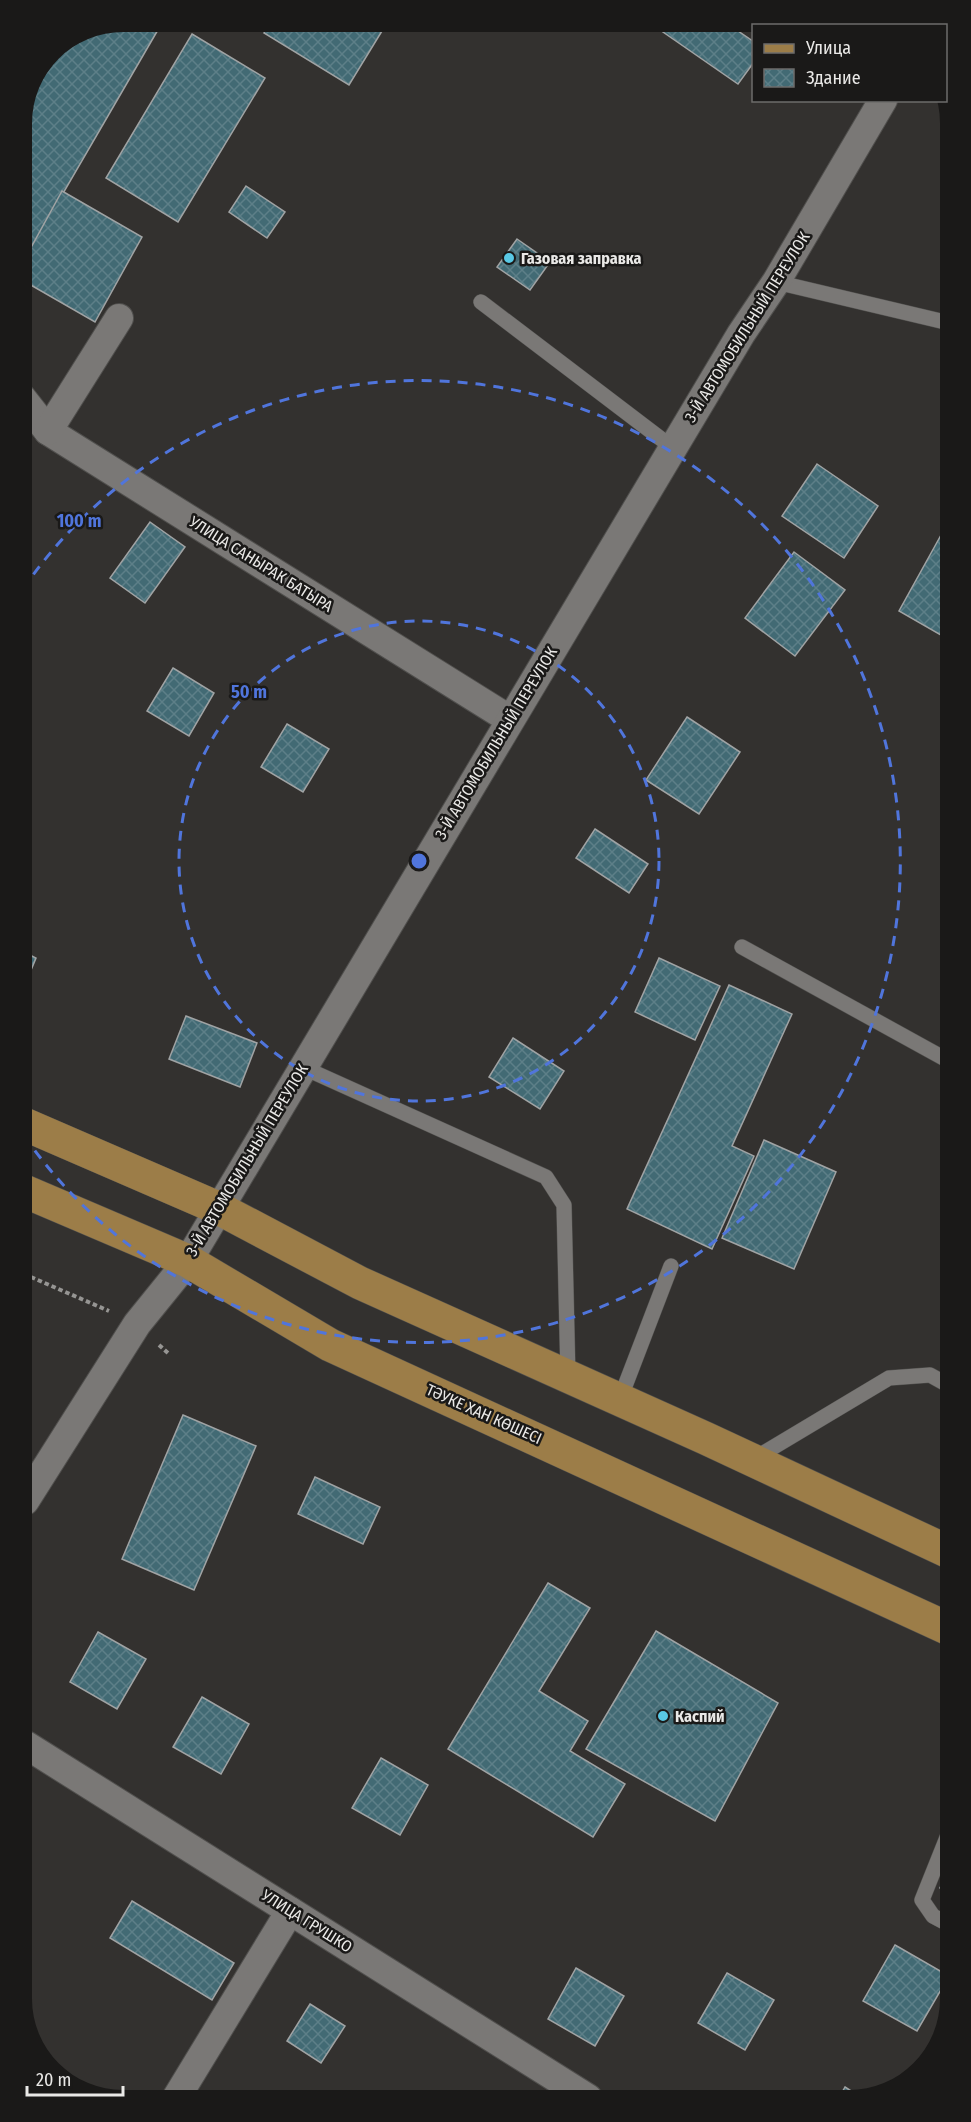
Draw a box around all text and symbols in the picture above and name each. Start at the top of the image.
legend [752,24,947,102]
text: Улица [805,37,851,59]
text: Здание [806,67,861,89]
street label: 3-Й АВТОМОБИЛЬНЫЙ ПЕРЕУЛОК [680,228,814,426]
place label: Газовая заправка [521,249,642,268]
marker: Газовая заправка [502,251,516,265]
text: 100 m [57,510,101,532]
street label: УЛИЦА САНЫРАК БАТЫРА [185,512,337,616]
street label: 3-Й АВТОМОБИЛЬНЫЙ ПЕРЕУЛОК [431,643,561,843]
text: 50 m [231,681,267,703]
centre of rings [409,851,429,871]
street label: 3-Й АВТОМОБИЛЬНЫЙ ПЕРЕУЛОК [182,1060,312,1260]
street label: ТӘУКЕ ХАН КӨШЕСІ [423,1380,545,1448]
place label: Каспий [675,1707,725,1726]
marker: Каспий [656,1709,670,1723]
street label: УЛИЦА ГРУШКО [257,1885,356,1956]
scale bar [27,2059,123,2097]
text: 20 m [36,2069,71,2091]

